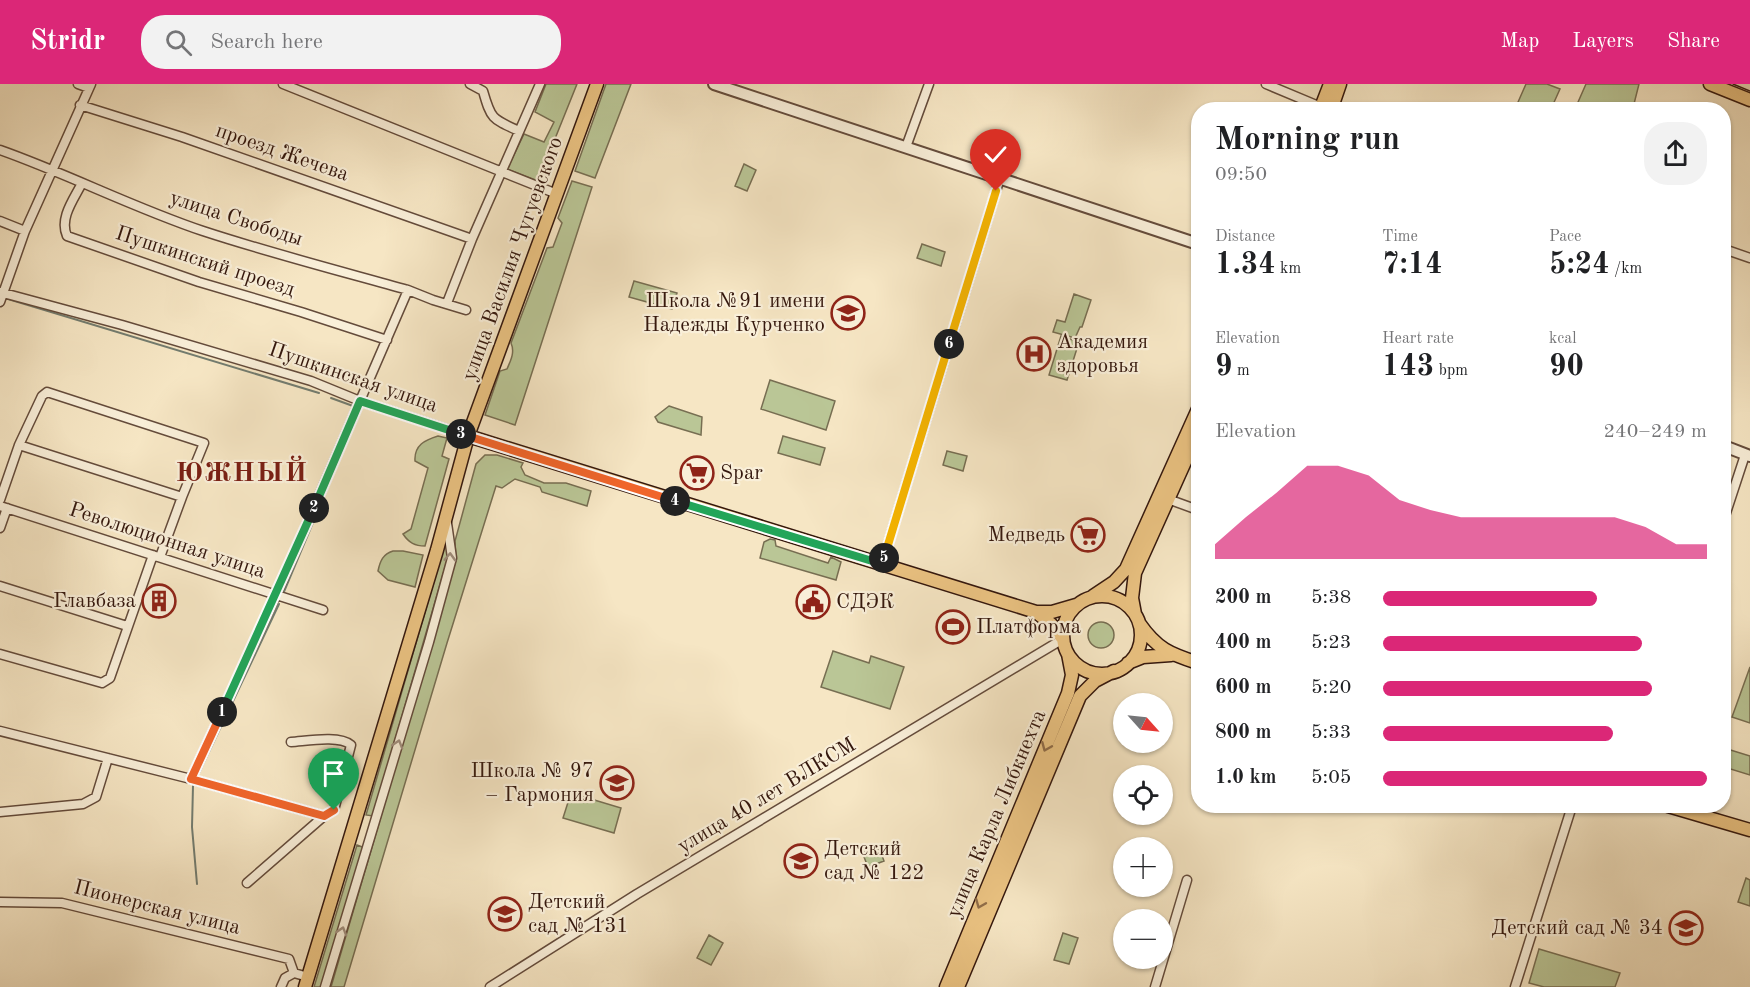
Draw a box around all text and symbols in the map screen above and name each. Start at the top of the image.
search box [141,15,561,69]
icon: search [162,26,195,59]
text: Stridr [30,28,105,56]
text: Search here [210,31,323,53]
text: Map [1500,31,1539,52]
text: Layers [1572,31,1634,52]
text: Share [1667,31,1720,52]
street label: проезд Жечева [213,120,351,186]
button: share [1644,122,1707,185]
text: Morning run [1215,124,1400,157]
pin [970,129,1021,191]
street label: улица Василия Чугуевского [459,134,567,384]
icon: check [979,138,1012,171]
text: 09:50 [1215,165,1267,185]
street label: улица Свободы [167,188,305,250]
street label: Пушкинский проезд [113,223,298,301]
text: Distance [1215,229,1275,245]
text: Time [1382,229,1418,245]
text: Pace [1549,229,1581,245]
text: 1.34 [1215,250,1276,280]
text: 7:14 [1382,250,1443,280]
text: 5:24 [1549,250,1610,280]
text: km [1276,261,1301,277]
text: /km [1610,261,1642,277]
place label: Школа №91 имени Надежды Курченко [643,291,825,336]
school or university icon: Школа №91 имени Надежды Курченко [830,295,866,331]
pin: 6 [934,329,964,359]
text: Elevation [1215,331,1280,347]
text: Heart rate [1382,331,1454,347]
text: kcal [1549,331,1577,347]
place label: Академия здоровья [1057,332,1148,377]
text: 6 [944,336,954,352]
hospital icon: Академия здоровья [1016,336,1052,372]
street label: Пушкинская улица [266,339,440,417]
text: 9 [1215,352,1232,382]
text: 143 [1382,352,1434,382]
text: 90 [1549,352,1584,382]
text: m [1232,363,1250,379]
text: bpm [1434,363,1468,379]
pin: 3 [446,419,476,449]
text: Elevation [1215,422,1296,442]
text: 240–249 m [1604,422,1707,442]
text: 3 [456,426,466,442]
district label: ЮЖНЫЙ [175,455,309,487]
supermarket icon: Spar [679,455,715,491]
place label: Spar [720,463,763,484]
pin: 4 [660,486,690,516]
pin: 2 [299,493,329,523]
text: 4 [670,493,680,509]
street label: Революционная улица [66,499,268,583]
text: 2 [309,500,319,516]
supermarket icon: Медведь [1070,517,1106,553]
place label: Медведь [988,525,1065,546]
pin: 5 [869,543,899,573]
text: 5 [879,550,889,566]
one-way arrow [443,552,456,561]
building icon: Главбаза [141,583,177,619]
public building icon: СДЭК [795,584,831,620]
text: 200 m [1215,588,1271,608]
text: 5:38 [1311,588,1351,608]
place label: Главбаза [53,591,136,612]
place label: СДЭК [836,592,894,613]
sports icon: Платформа [935,609,971,645]
place label: Платформа [976,617,1081,638]
text: 400 m [1215,633,1271,653]
text: 5:23 [1311,633,1351,653]
text: 600 m [1215,678,1271,698]
text: 5:20 [1311,678,1351,698]
north arrow [1113,693,1173,753]
map controls [1113,693,1173,969]
pin: 1 [207,697,237,727]
text: 1 [217,704,227,720]
street label: улица Карла Либкнехта [944,707,1050,921]
text: 800 m [1215,723,1271,743]
text: 5:33 [1311,723,1351,743]
street label: улица 40 лет ВЛКСМ [674,735,860,857]
one-way arrow [391,739,403,750]
one-way arrow [1041,740,1053,751]
pin [308,748,359,810]
icon: arrive [317,757,350,790]
place label: Школа № 97 – Гармония [470,761,594,806]
school or university icon: Школа № 97 – Гармония [599,765,635,801]
button: locate [1113,765,1173,825]
text: 1.0 km [1215,768,1277,788]
text: 5:05 [1311,768,1351,788]
button: + [1113,837,1173,897]
place label: Детский сад № 122 [824,839,925,884]
school or university icon: Детский сад № 122 [783,843,819,879]
street label: Пионерская улица [72,877,242,939]
place label: Детский сад № 131 [528,892,629,937]
school or university icon: Детский сад № 131 [487,896,523,932]
one-way arrow [975,898,987,909]
button: − [1113,909,1173,969]
school or university icon: Детский сад № 34 [1668,910,1704,946]
place label: Детский сад № 34 [1491,918,1663,939]
one-way arrow [335,926,347,937]

